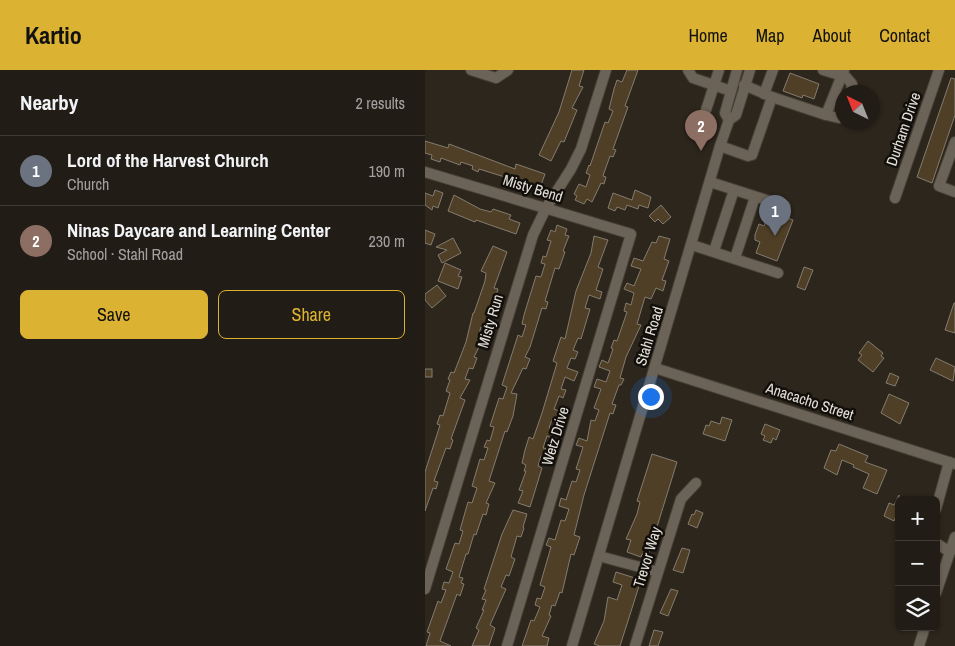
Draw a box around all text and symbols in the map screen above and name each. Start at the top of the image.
text: Kartio [25,19,82,51]
text: Home [688,23,728,48]
text: Map [756,23,785,48]
text: About [813,23,851,48]
text: Contact [879,23,930,48]
north arrow [835,85,880,130]
text: Nearby [20,88,78,117]
street label: Durham Drive [881,89,925,169]
text: 2 results [355,92,405,114]
pin: 2 [685,110,717,151]
text: Lord of the Harvest Church [67,147,269,173]
text: 1 [32,160,40,182]
text: 190 m [369,160,405,182]
street label: Misty Bend [501,169,565,207]
text: Church [67,173,109,195]
pin: 1 [759,195,791,236]
text: Ninas Daycare and Learning Center [67,217,330,243]
text: 2 [32,230,40,252]
text: 230 m [369,230,405,252]
text: School · Stahl Road [67,243,183,265]
button: Save [20,290,208,339]
button: Share [218,290,405,339]
street label: Misty Run [472,291,508,351]
street label: Stahl Road [630,304,668,368]
street label: Anacacho Street [763,377,857,425]
your location [638,384,664,410]
street label: Wetz Drive [536,404,574,468]
map controls [895,496,940,631]
button: + [895,496,940,541]
street label: Trevor Way [628,523,666,590]
button: − [895,541,940,586]
button: layers [895,586,940,631]

